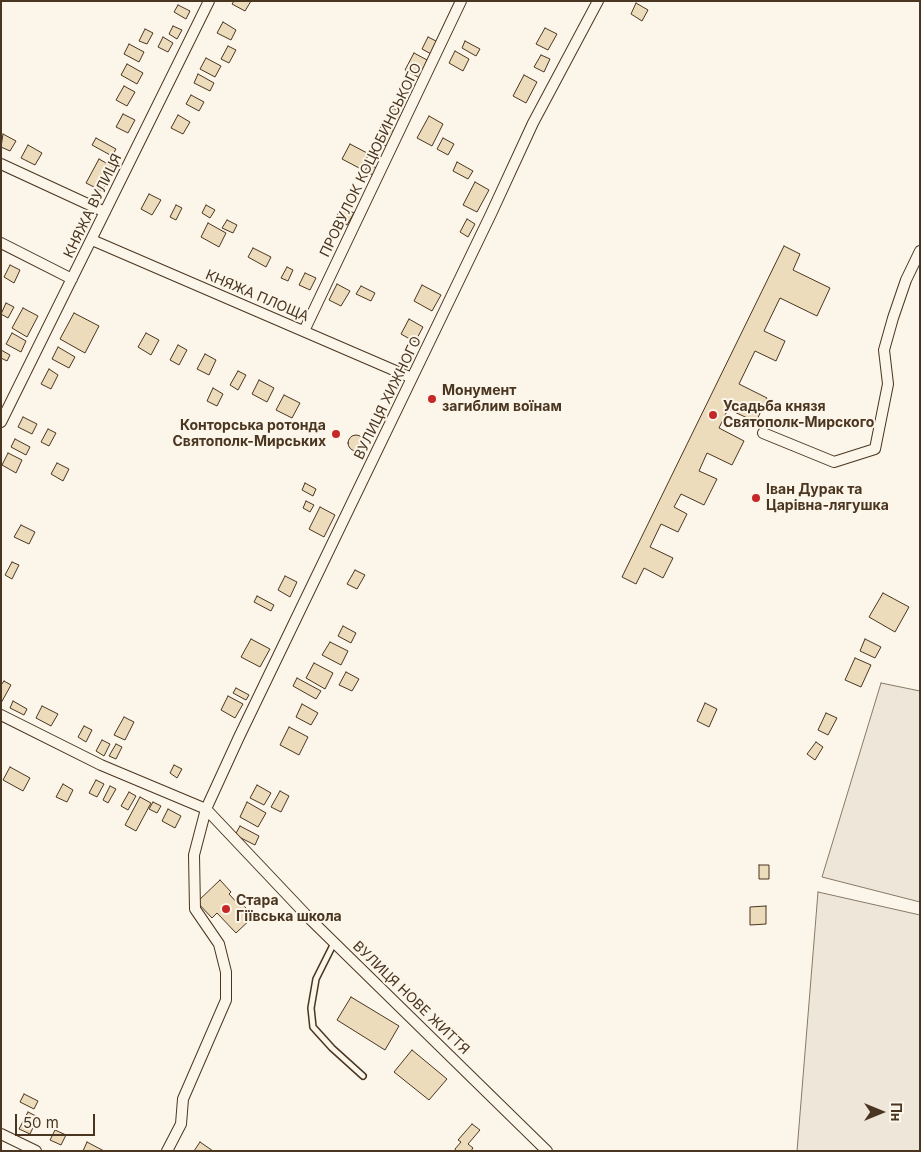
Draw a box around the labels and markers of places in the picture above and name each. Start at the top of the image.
place label: Монумент загиблим воїнам [442,383,562,416]
marker: Монумент загиблим воїнам [426,393,438,405]
place label: Усадьба князя Святополк-Мирского [723,399,874,432]
marker: Усадьба князя Святополк-Мирского [707,409,719,421]
place label: Конторська ротонда Святополк-Мирських [172,418,326,451]
marker: Конторська ротонда Святополк-Мирських [330,428,342,440]
place label: Іван Дурак та Царівна-лягушка [766,482,889,514]
marker: Іван Дурак та Царівна-лягушка [750,492,762,504]
place label: Стара Гіївська школа [236,893,342,926]
marker: Стара Гіївська школа [220,903,232,915]

